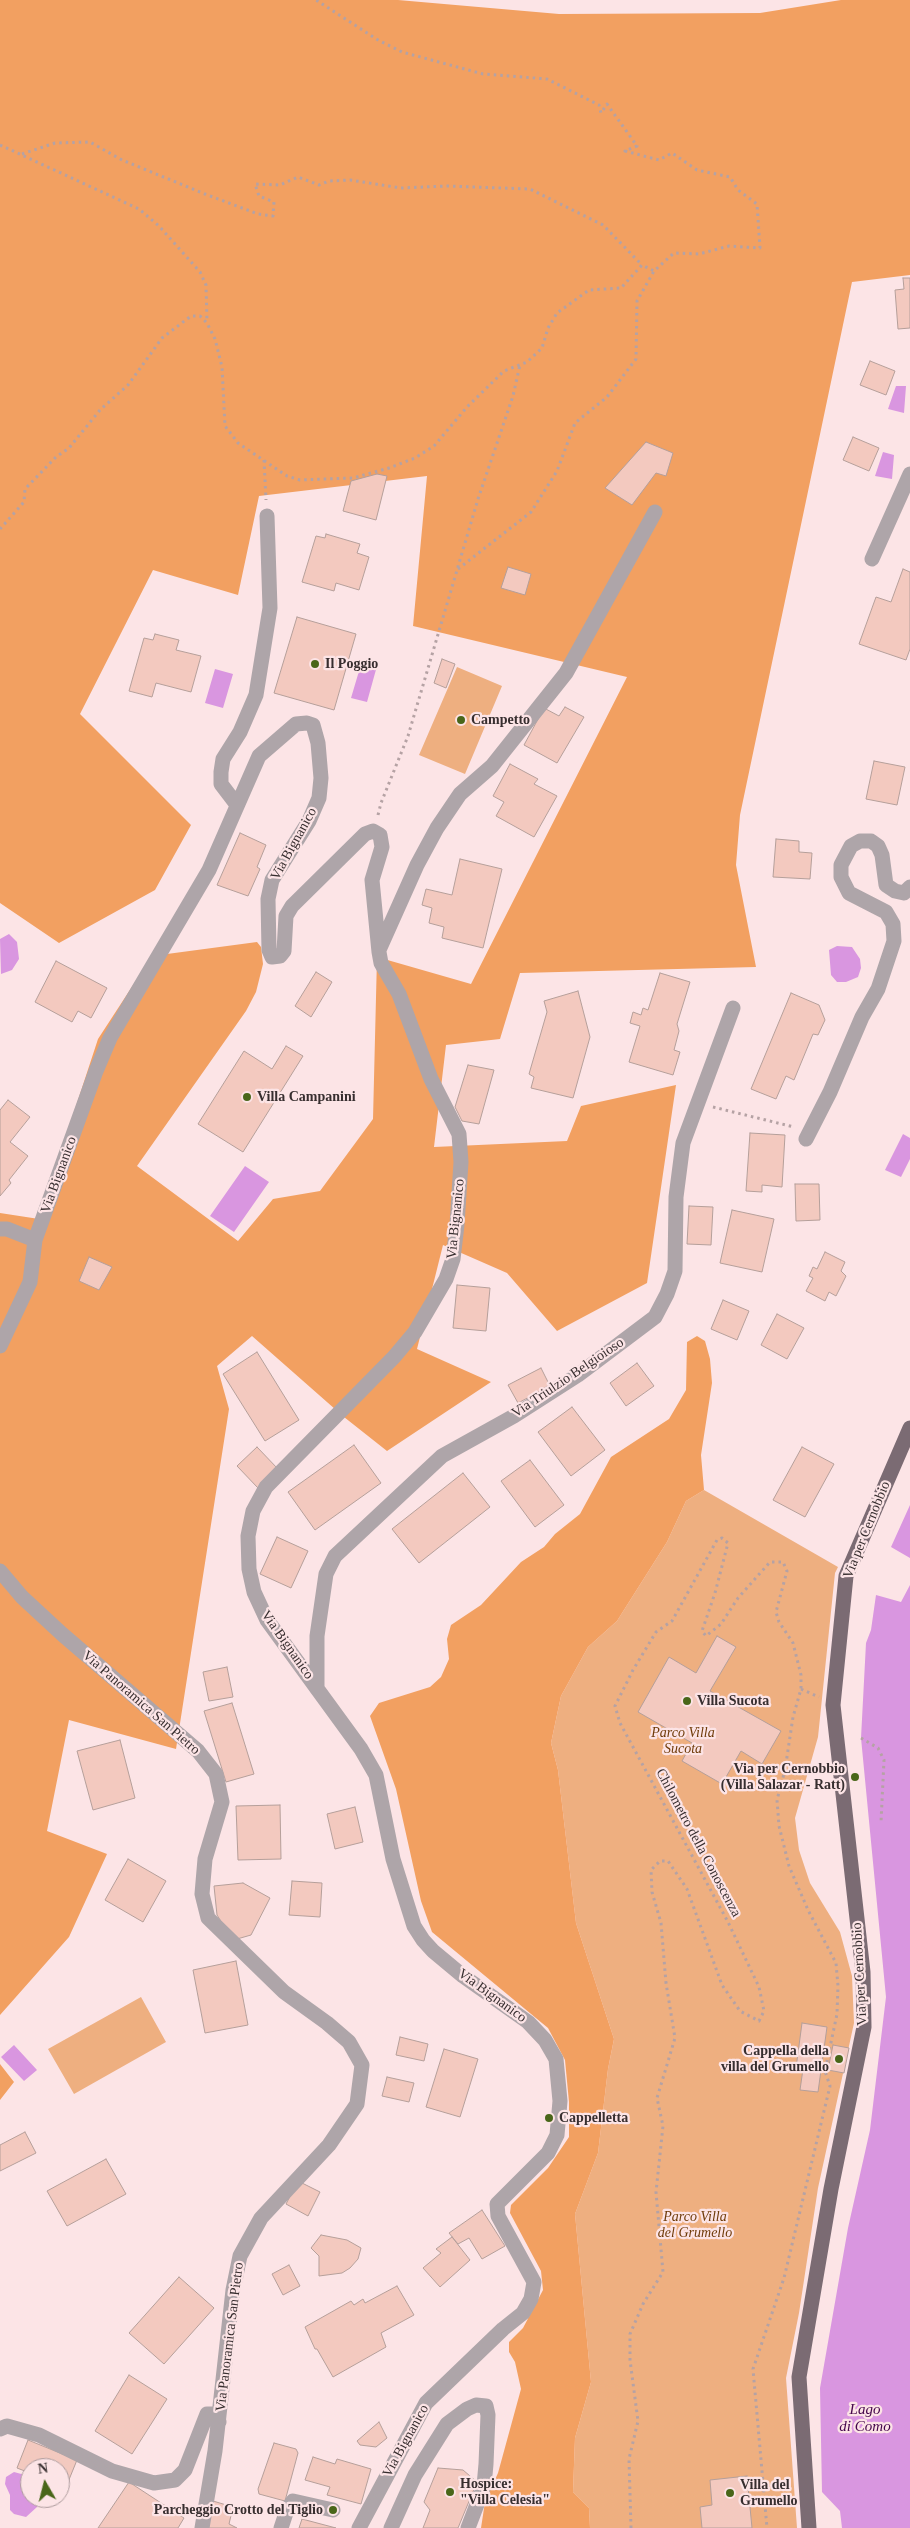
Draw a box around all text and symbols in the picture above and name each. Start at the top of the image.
place label: Il Poggio [325,656,378,672]
marker: Il Poggio [309,658,321,670]
place label: Campetto [471,712,530,728]
marker: Campetto [455,714,467,726]
street label: Via Bignanico [267,805,321,883]
place label: Villa Campanini [257,1089,356,1105]
marker: Villa Campanini [241,1091,253,1103]
street label: Via Bignanico [37,1134,81,1216]
street label: Via Bignanico [443,1178,469,1260]
street label: Via Triulzio Belgioioso [509,1334,627,1422]
street label: Via per Cernobbio [840,1479,894,1581]
street label: Via Bignanico [257,1607,317,1683]
street label: Via Panoramica San Pietro [79,1647,203,1759]
place label: Villa Sucota [697,1693,769,1709]
marker: Villa Sucota [681,1695,693,1707]
park label: Parco Villa Sucota [651,1725,715,1758]
place label: Via per Cernobbio (Villa Salazar - Ratt) [721,1761,845,1794]
street label: Chilometro della Conoscenza [652,1766,744,1920]
marker: Via per Cernobbio (Villa Salazar - Ratt) [849,1771,861,1783]
street label: Via per Cernobbio [849,1922,871,2026]
street label: Via Bignanico [455,1966,529,2026]
place label: Cappella della villa del Grumello [721,2043,829,2076]
marker: Cappella della villa del Grumello [833,2053,845,2065]
place label: Cappelletta [559,2110,628,2126]
marker: Cappelletta [543,2112,555,2124]
park label: Parco Villa del Grumello [658,2209,732,2242]
street label: Via Panoramica San Pietro [212,2261,248,2413]
water label: Lago di Como [839,2401,891,2436]
street label: Via Bignanico [379,2402,433,2480]
north arrow [20,2458,70,2508]
text: N [37,2461,49,2477]
place label: Hospice: "Villa Celesia" [460,2476,550,2508]
place label: Villa del Grumello [740,2477,798,2510]
marker: Hospice: "Villa Celesia" [444,2486,456,2498]
marker: Villa del Grumello [724,2487,736,2499]
place label: Parcheggio Crotto del Tiglio [154,2502,323,2518]
marker: Parcheggio Crotto del Tiglio [327,2504,339,2516]

